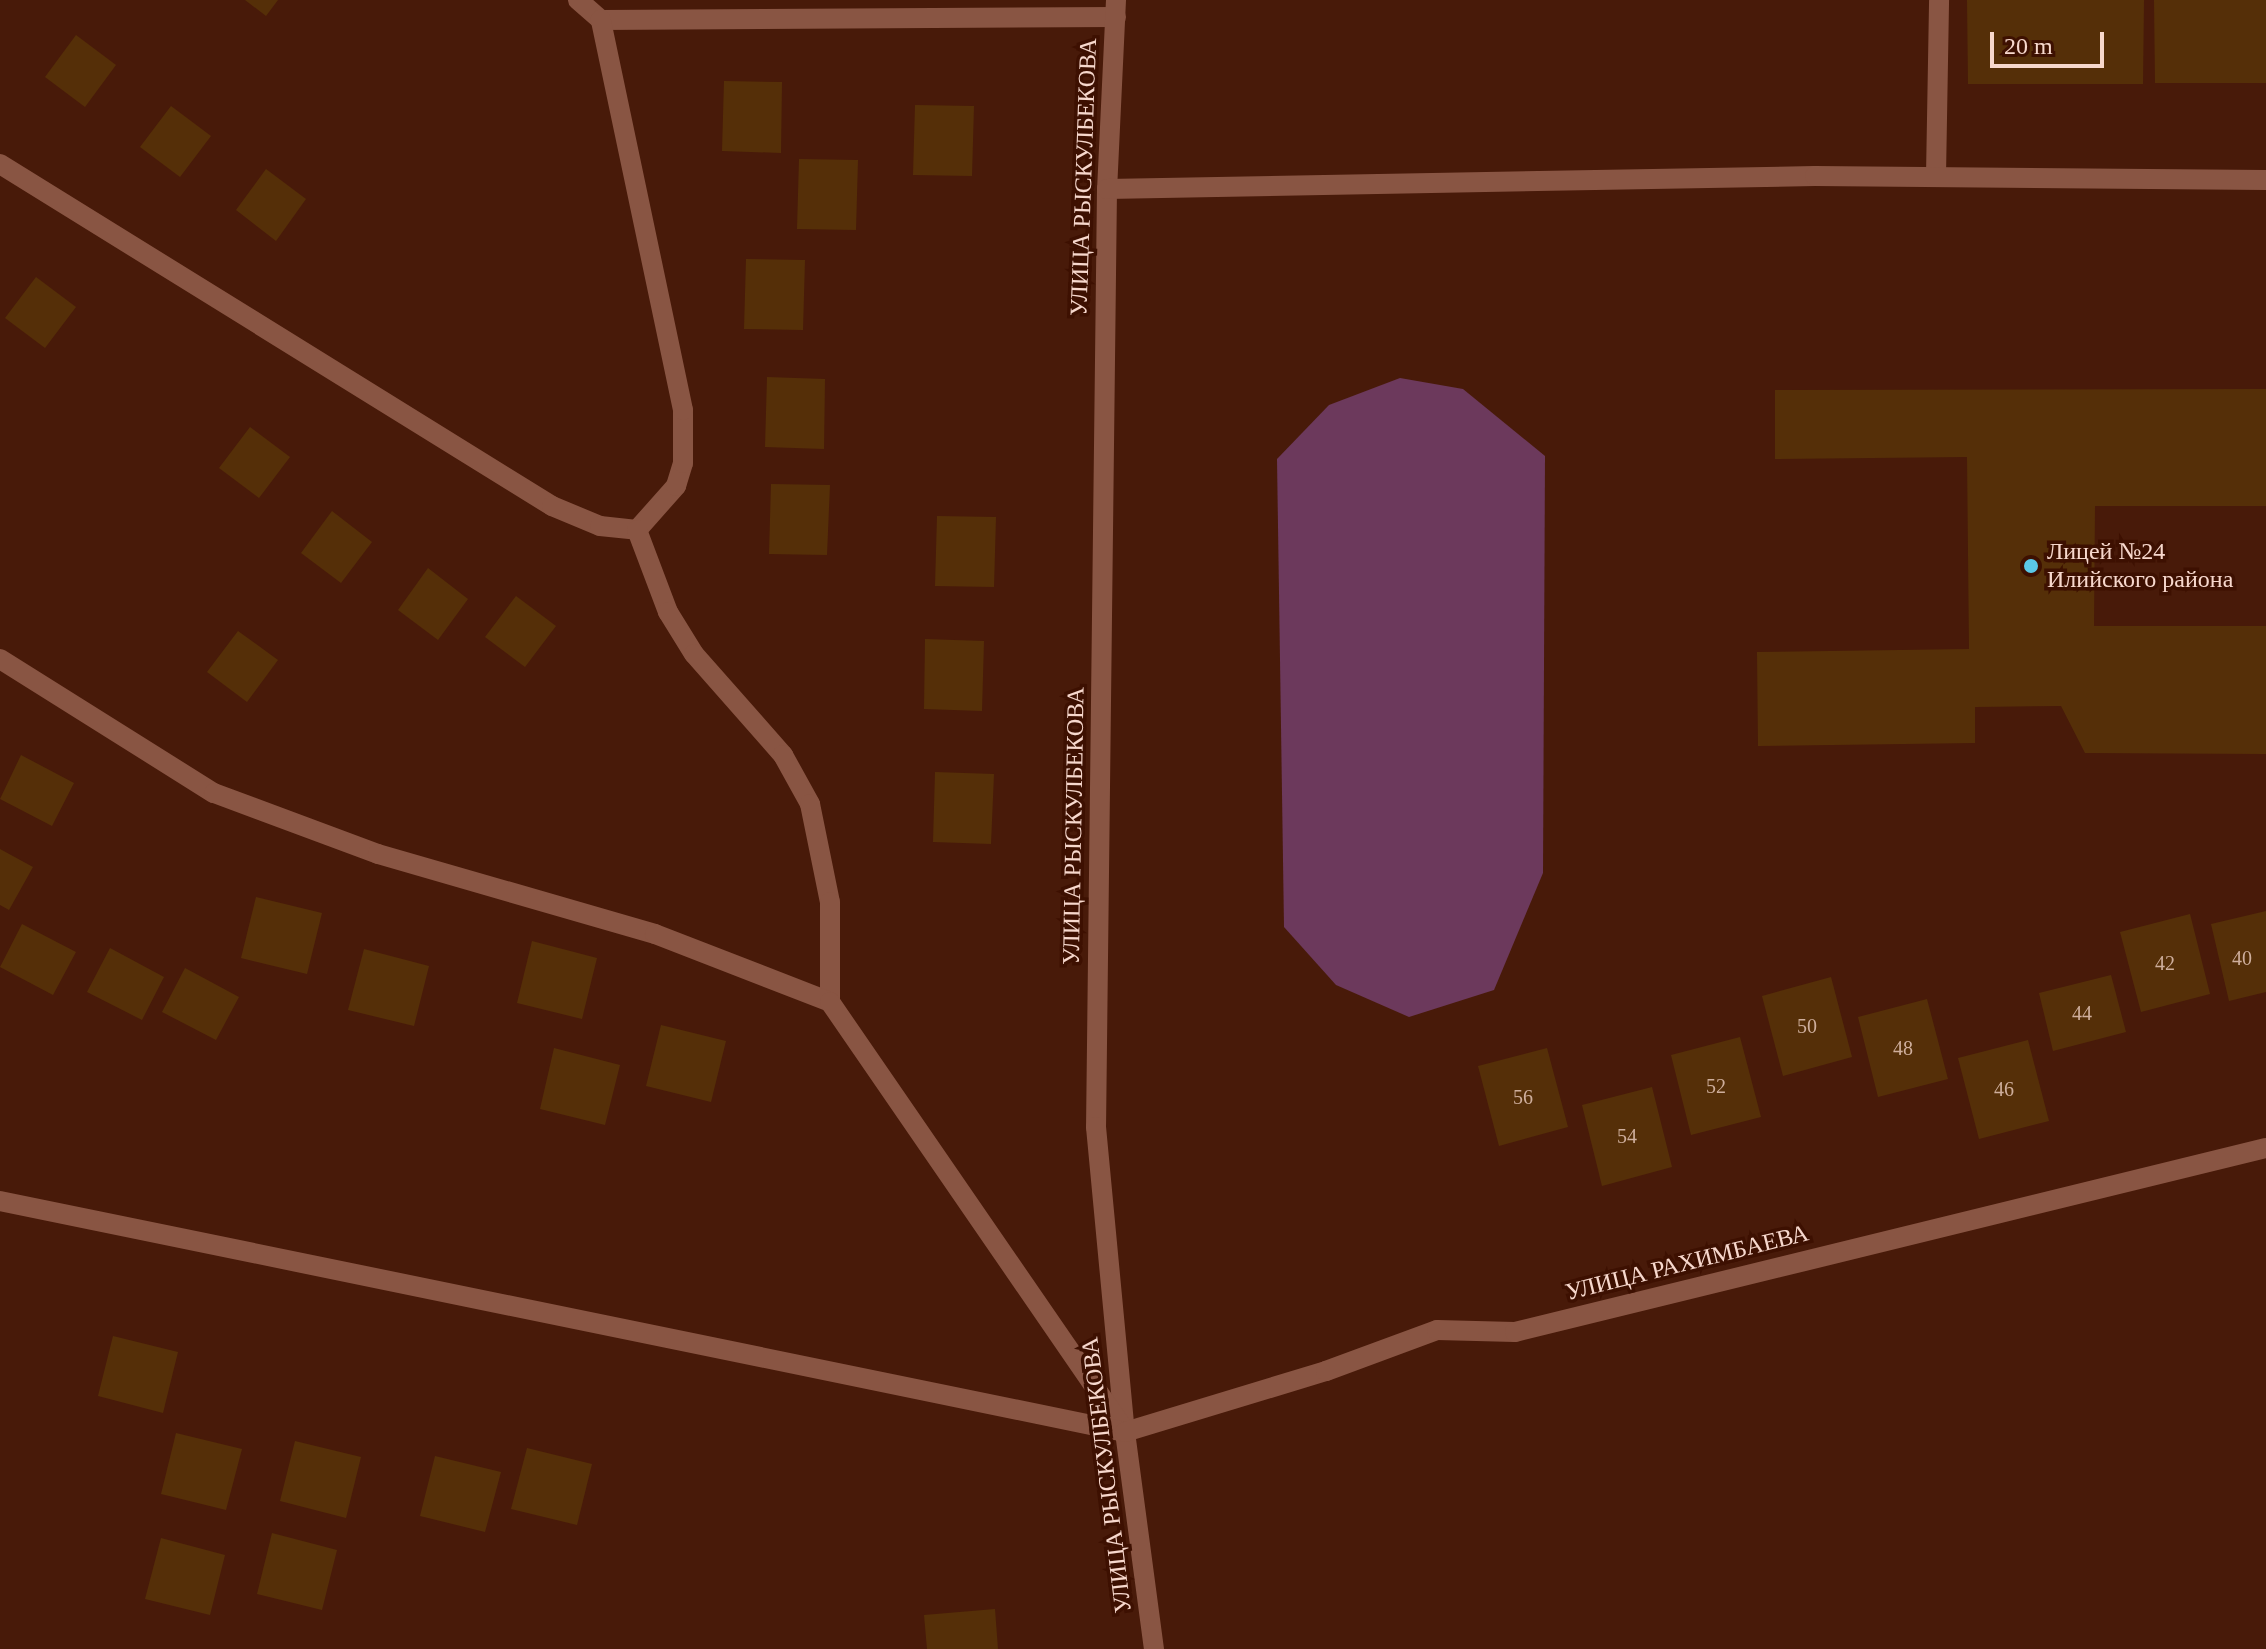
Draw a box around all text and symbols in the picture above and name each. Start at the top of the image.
scale bar [1994,16,2108,66]
text: 20 m [2004,33,2053,59]
street label: УЛИЦА РЫСКУЛБЕКОВА [1065,38,1103,316]
place label: Лицей №24 Илийского района [2047,538,2233,594]
marker: Лицей №24 Илийского района [2022,557,2040,575]
street label: УЛИЦА РЫСКУЛБЕКОВА [1057,687,1091,965]
house number: 40 [2232,946,2252,970]
house number: 42 [2155,951,2175,975]
house number: 44 [2072,1001,2092,1025]
house number: 50 [1797,1014,1817,1038]
house number: 48 [1893,1036,1913,1060]
house number: 52 [1706,1074,1726,1098]
house number: 46 [1994,1077,2014,1101]
house number: 56 [1513,1085,1533,1109]
house number: 54 [1617,1124,1637,1148]
street label: УЛИЦА РАХИМБАЕВА [1562,1219,1812,1307]
street label: УЛИЦА РЫСКУЛБЕКОВА [1076,1335,1138,1615]

